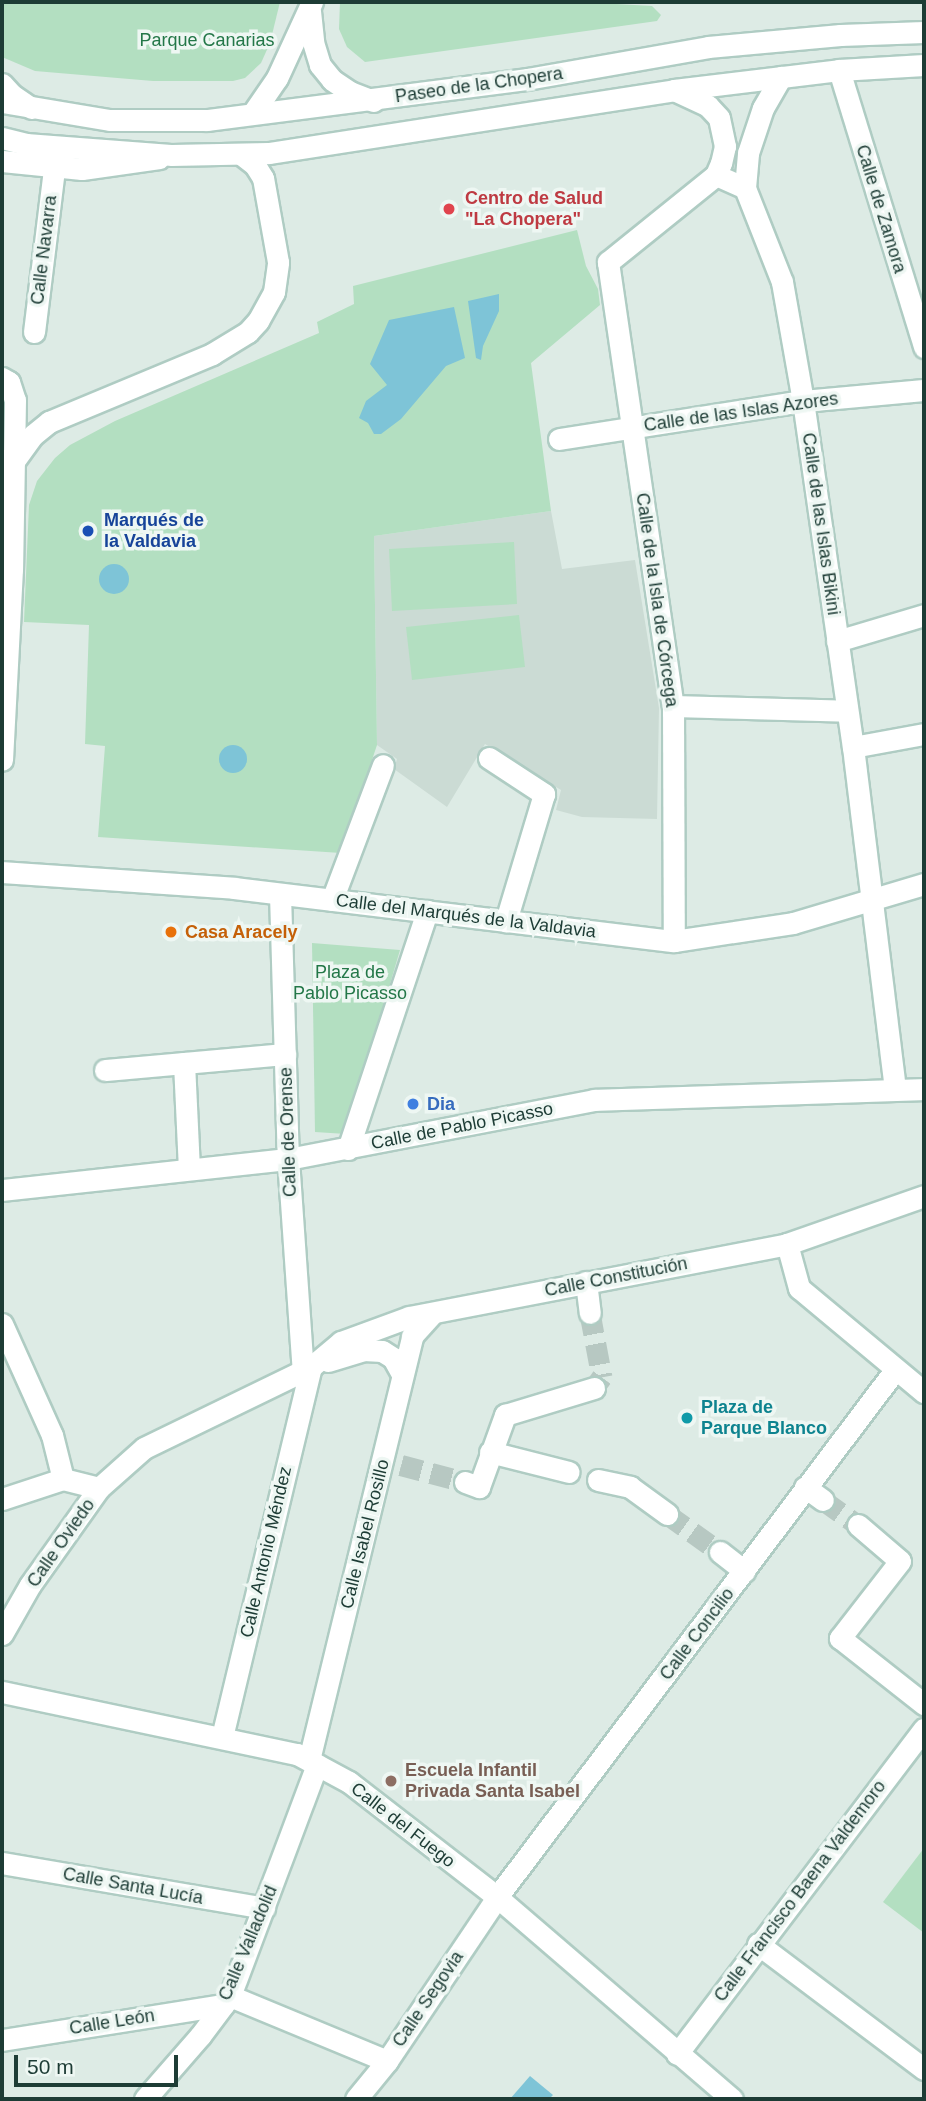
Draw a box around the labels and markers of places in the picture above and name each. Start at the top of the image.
place label: Centro de Salud "La Chopera" [465,188,603,230]
marker: Centro de Salud "La Chopera" [439,199,459,219]
place label: Marqués de la Valdavia [104,510,204,552]
marker: Marqués de la Valdavia [78,521,98,541]
place label: Casa Aracely [185,921,298,943]
marker: Casa Aracely [163,924,179,940]
place label: Dia [427,1093,455,1115]
marker: Dia [405,1096,421,1112]
place label: Plaza de Parque Blanco [701,1397,827,1440]
marker: Plaza de Parque Blanco [679,1410,695,1426]
place label: Escuela Infantil Privada Santa Isabel [405,1760,580,1802]
marker: Escuela Infantil Privada Santa Isabel [383,1773,399,1789]

